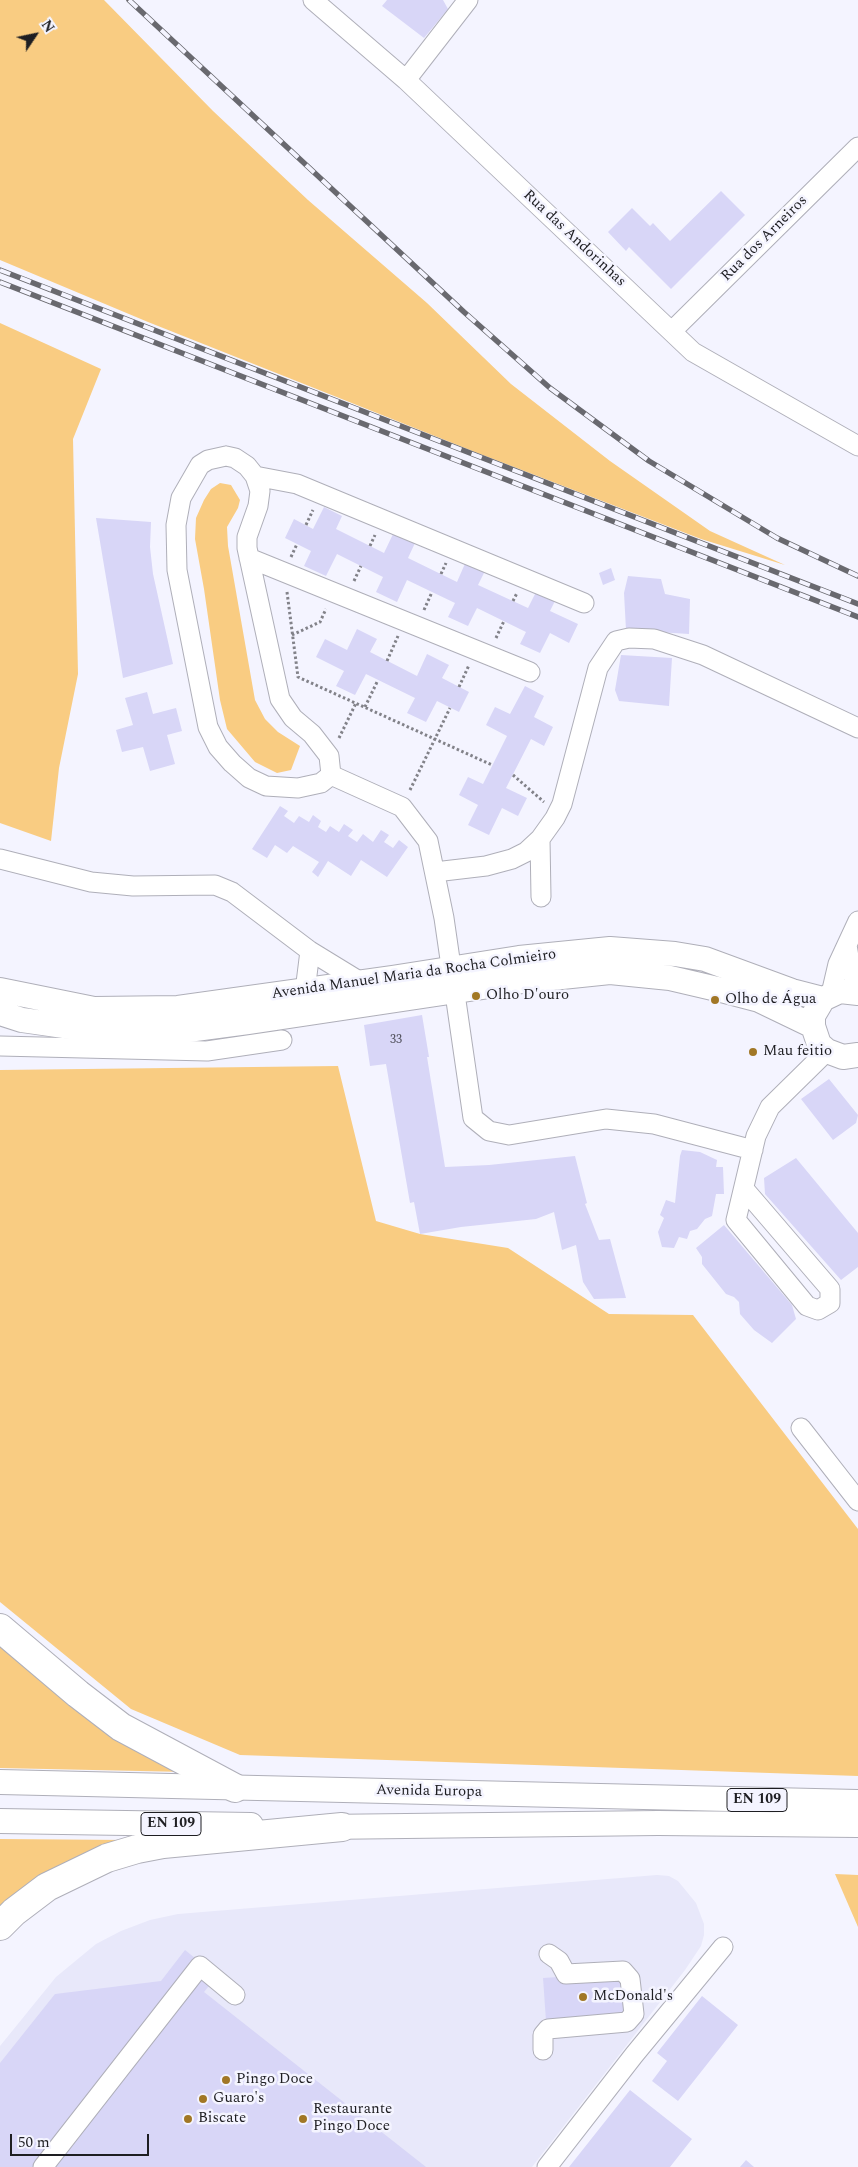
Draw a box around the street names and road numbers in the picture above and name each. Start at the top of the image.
street label: Rua das Andorinhas [519,187,629,291]
street label: Rua dos Arneiros [718,192,812,286]
street label: Avenida Manuel Maria da Rocha Colmieiro [271,946,557,1004]
street label: Avenida Europa [376,1782,482,1802]
road number: EN 109 [727,1788,787,1812]
road number: EN 109 [141,1812,201,1836]

